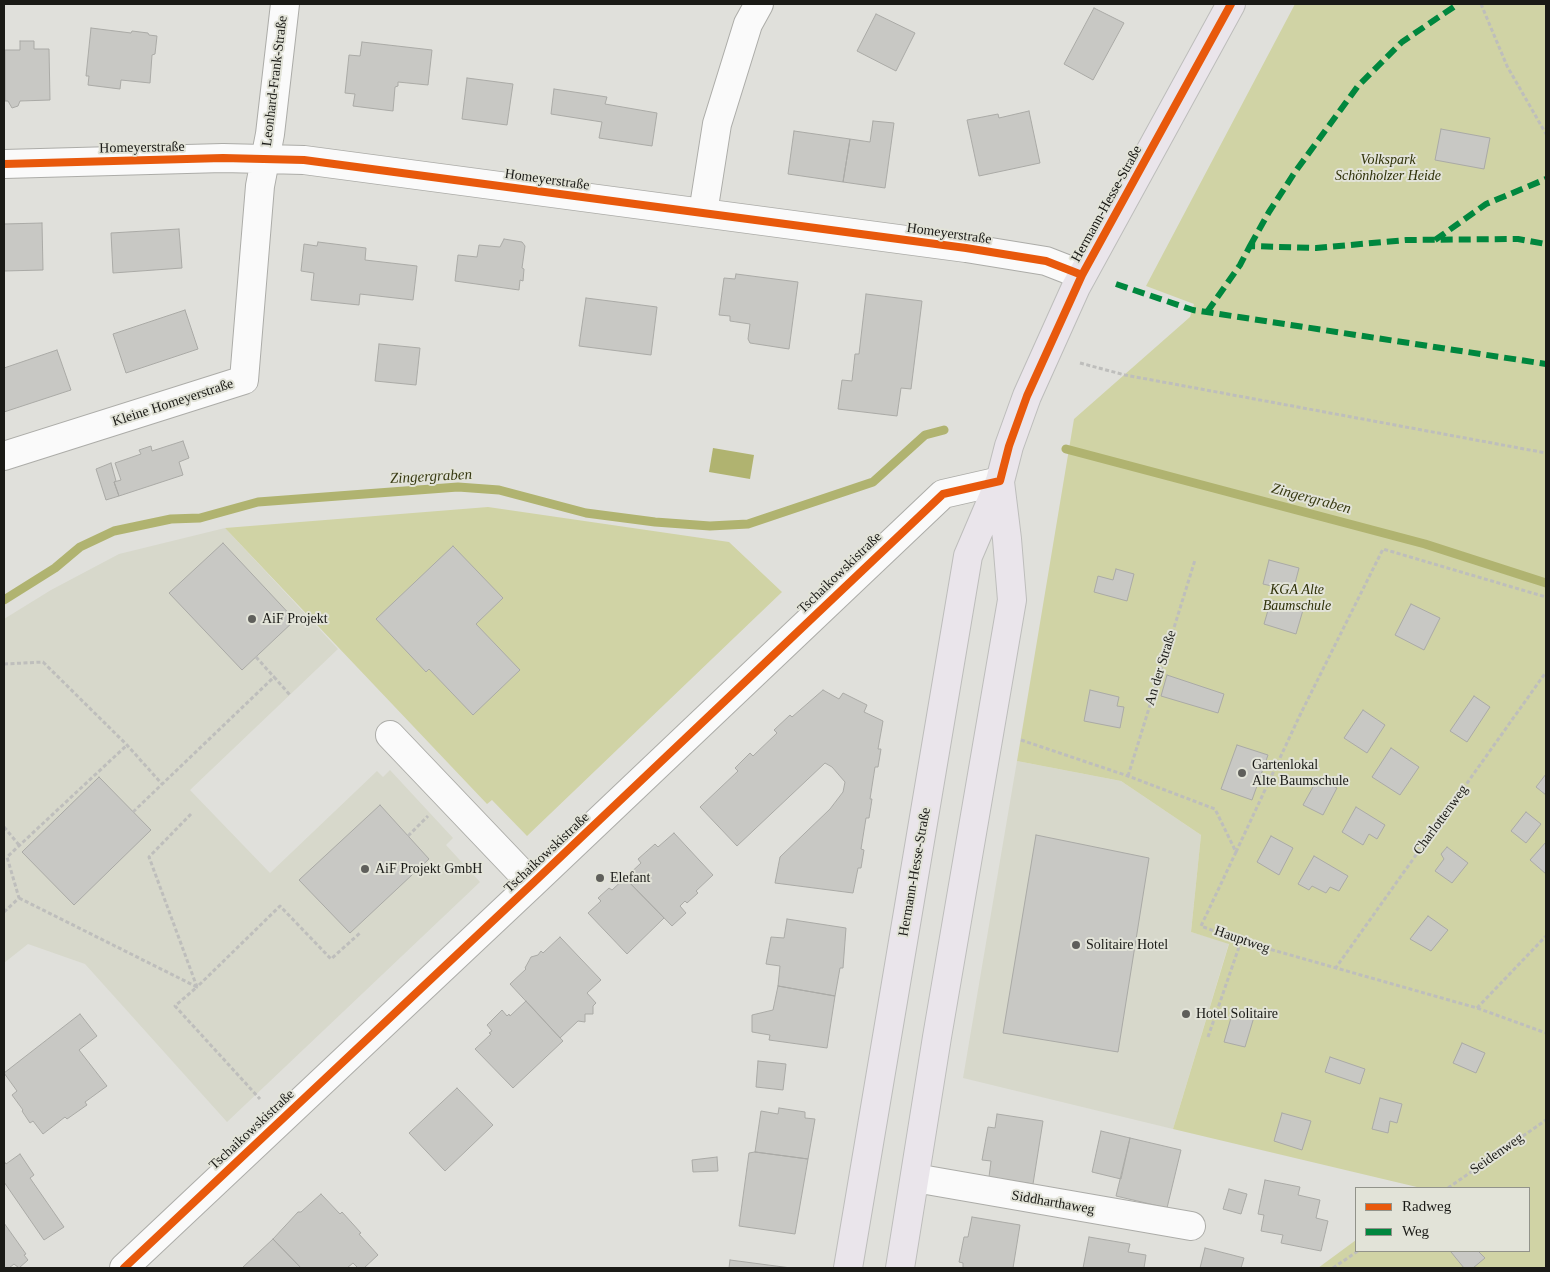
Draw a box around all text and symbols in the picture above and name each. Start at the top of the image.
street label: Leonhard-Frank-Straße [259,15,291,147]
street label: Homeyerstraße [99,139,185,157]
street label: Hermann-Hesse-Straße [1068,143,1146,265]
park label: Volkspark Schönholzer Heide [1335,152,1441,184]
street label: Homeyerstraße [503,166,591,194]
street label: Homeyerstraße [905,220,993,248]
street label: Kleine Homeyerstraße [110,375,236,431]
water label: Zingergraben [390,466,472,488]
water label: Zingergraben [1269,480,1353,518]
street label: Tschaikowskistraße [795,529,885,617]
park label: KGA Alte Baumschule [1263,582,1331,614]
place label: AiF Projekt [262,611,328,627]
marker: AiF Projekt [246,613,258,625]
street label: An der Straße [1142,628,1180,708]
place label: Gartenlokal Alte Baumschule [1252,757,1349,790]
marker: Gartenlokal Alte Baumschule [1236,767,1248,779]
street label: Charlottenweg [1410,782,1472,858]
street label: Hermann-Hesse-Straße [895,806,935,938]
street label: Tschaikowskistraße [501,809,593,897]
place label: AiF Projekt GmbH [375,861,482,877]
marker: AiF Projekt GmbH [359,863,371,875]
place label: Elefant [610,870,650,886]
marker: Elefant [594,872,606,884]
street label: Hauptweg [1212,923,1272,957]
place label: Solitaire Hotel [1086,937,1168,953]
marker: Solitaire Hotel [1070,939,1082,951]
place label: Hotel Solitaire [1196,1006,1278,1022]
marker: Hotel Solitaire [1180,1008,1192,1020]
street label: Tschaikowskistraße [206,1086,298,1174]
street label: Seidenweg [1467,1130,1527,1178]
street label: Siddharthaweg [1010,1187,1096,1219]
legend [1355,1187,1530,1252]
text: Radweg [1402,1198,1451,1214]
text: Weg [1402,1223,1429,1239]

